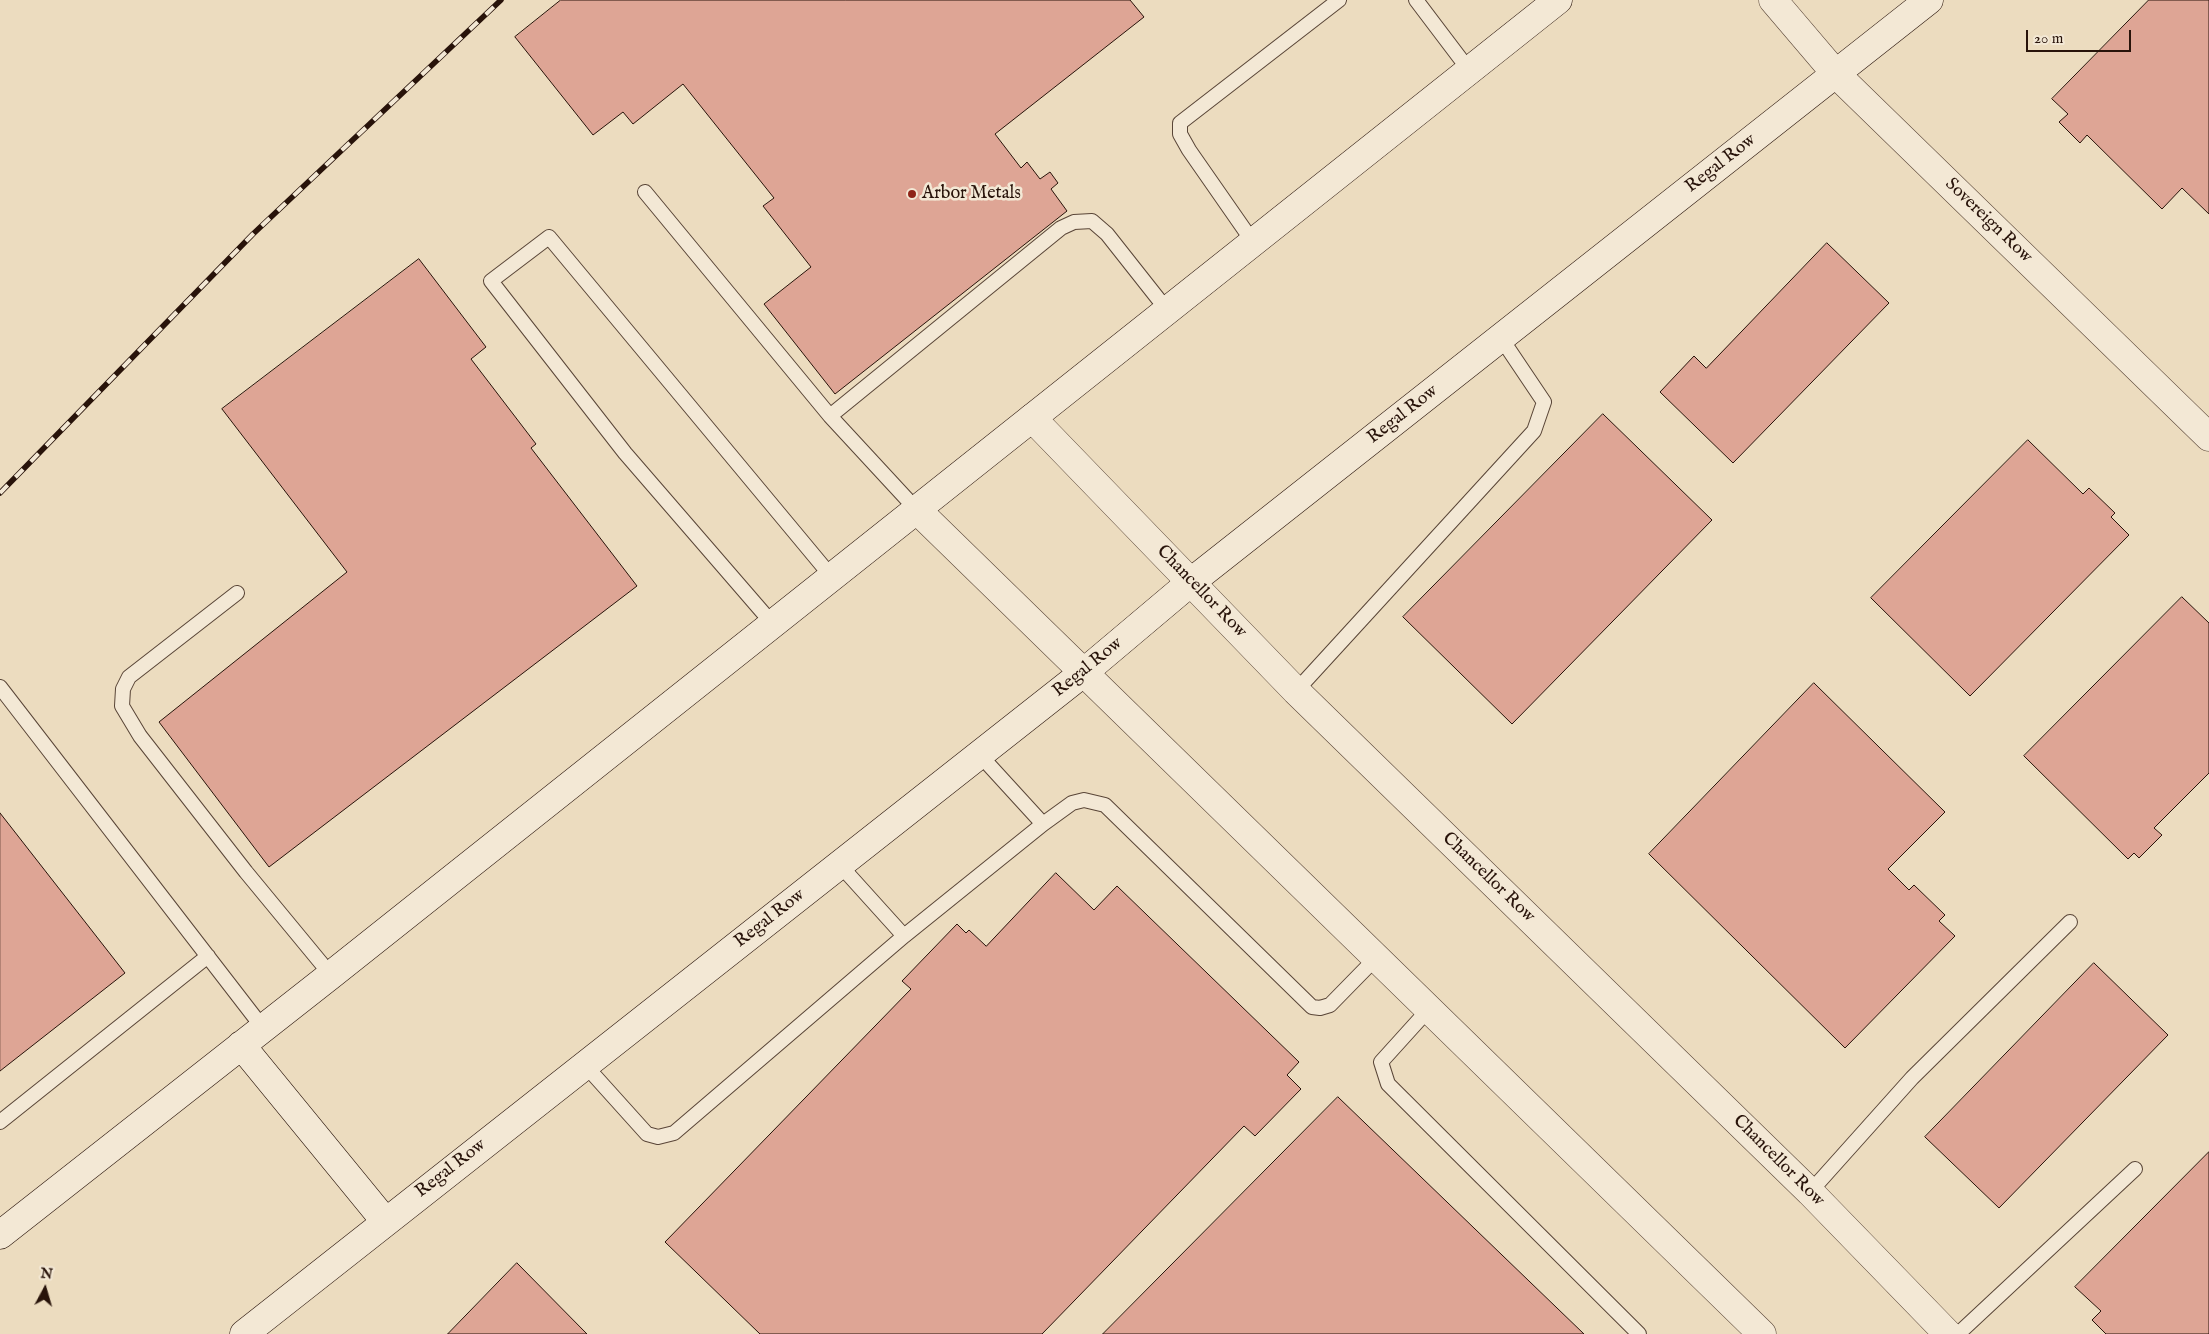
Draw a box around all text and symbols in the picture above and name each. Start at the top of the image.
scale bar [2029,20,2134,52]
text: 20 m [2034,29,2063,48]
street label: Regal Row [1682,130,1760,198]
street label: Sovereign Row [1940,174,2036,268]
place label: Arbor Metals [922,183,1021,205]
marker: Arbor Metals [906,188,918,200]
street label: Regal Row [1364,381,1442,449]
street label: Chancellor Row [1151,541,1251,643]
street label: Regal Row [1049,633,1127,703]
street label: Chancellor Row [1437,828,1539,928]
street label: Regal Row [731,885,809,953]
street label: Chancellor Row [1728,1111,1828,1211]
street label: Regal Row [412,1135,490,1203]
north arrow [20,1264,70,1314]
text: N [40,1264,54,1284]

